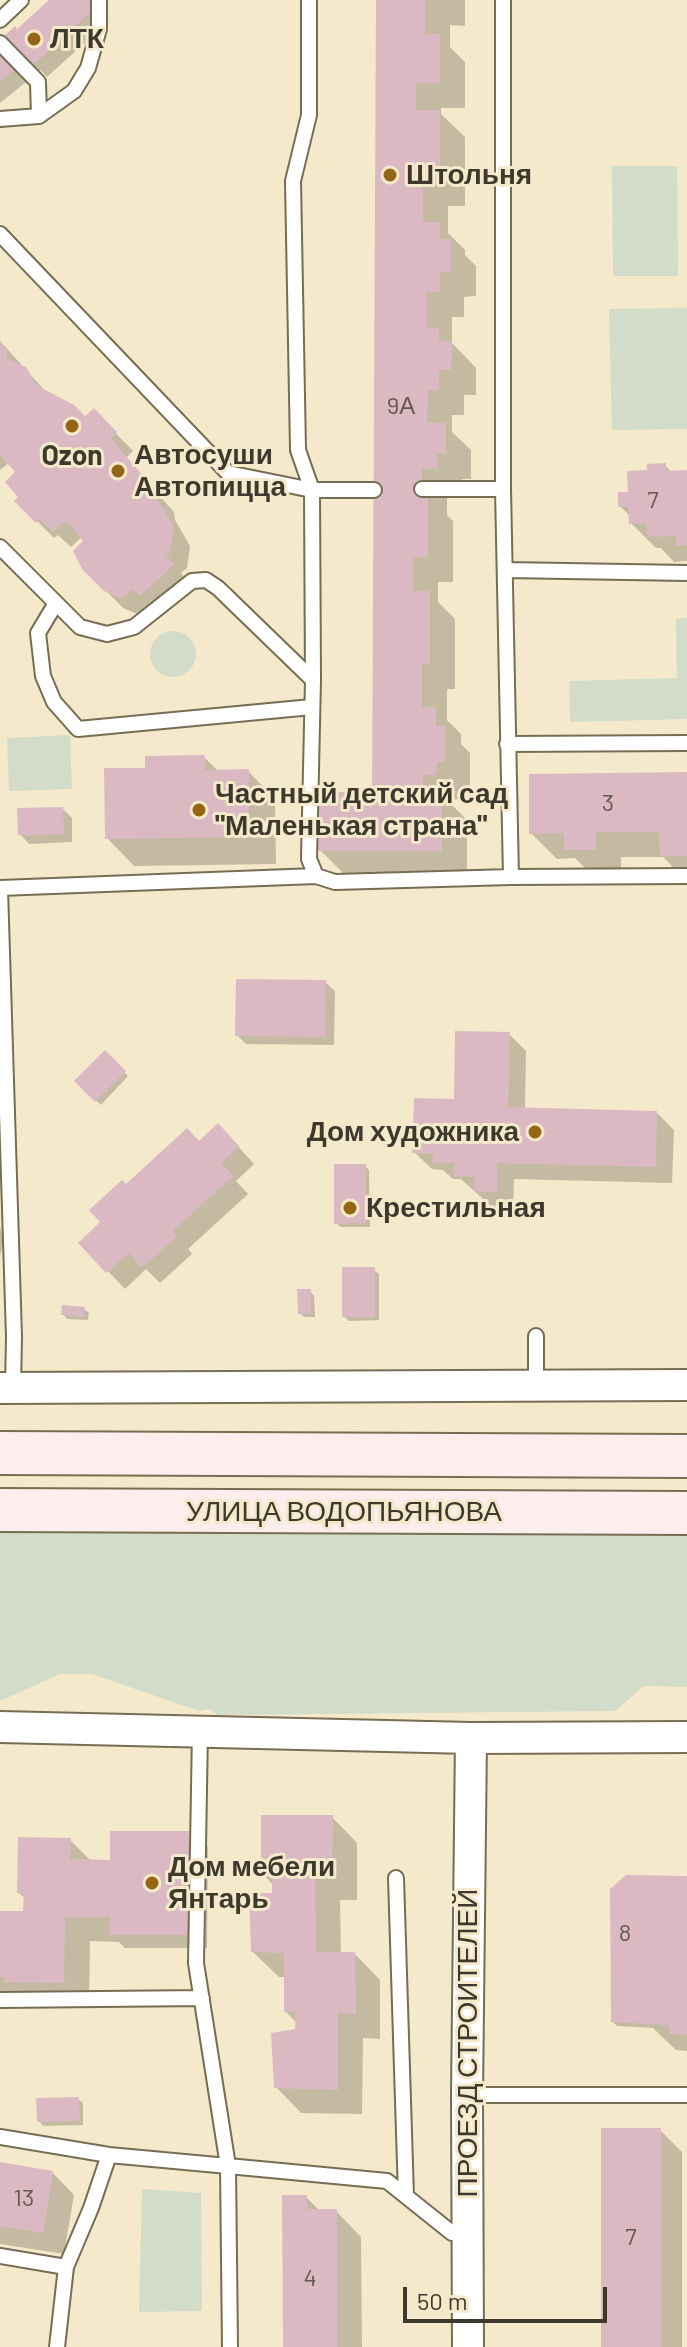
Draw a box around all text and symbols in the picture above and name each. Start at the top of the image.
place label: ЛТК [50,22,104,56]
marker: ЛТК [25,30,43,48]
place label: Штольня [406,158,532,192]
marker: Штольня [381,166,399,184]
house number: 9А [387,392,415,420]
marker: Ozon [63,417,81,435]
place label: Автосуши Автопицца [134,438,286,504]
place label: Ozon [41,439,103,473]
marker: Автосуши Автопицца [109,462,127,480]
house number: 7 [647,486,659,514]
place label: Частный детский сад "Маленькая страна" [215,777,508,843]
house number: 3 [602,789,614,817]
marker: Частный детский сад "Маленькая страна" [190,801,208,819]
place label: Дом художника [307,1115,519,1149]
marker: Дом художника [526,1123,544,1141]
place label: Крестильная [366,1191,546,1225]
marker: Крестильная [341,1199,359,1217]
street label: УЛИЦА ВОДОПЬЯНОВА [186,1495,502,1529]
place label: Дом мебели Янтарь [168,1850,335,1916]
marker: Дом мебели Янтарь [143,1874,161,1892]
street label: ПРОЕЗД СТРОИТЕЛЕЙ [451,1889,485,2197]
house number: 8 [619,1919,631,1947]
house number: 13 [14,2184,34,2212]
house number: 7 [625,2223,637,2251]
house number: 4 [303,2264,317,2292]
scale bar [407,2271,611,2321]
text: 50 m [417,2286,468,2315]

